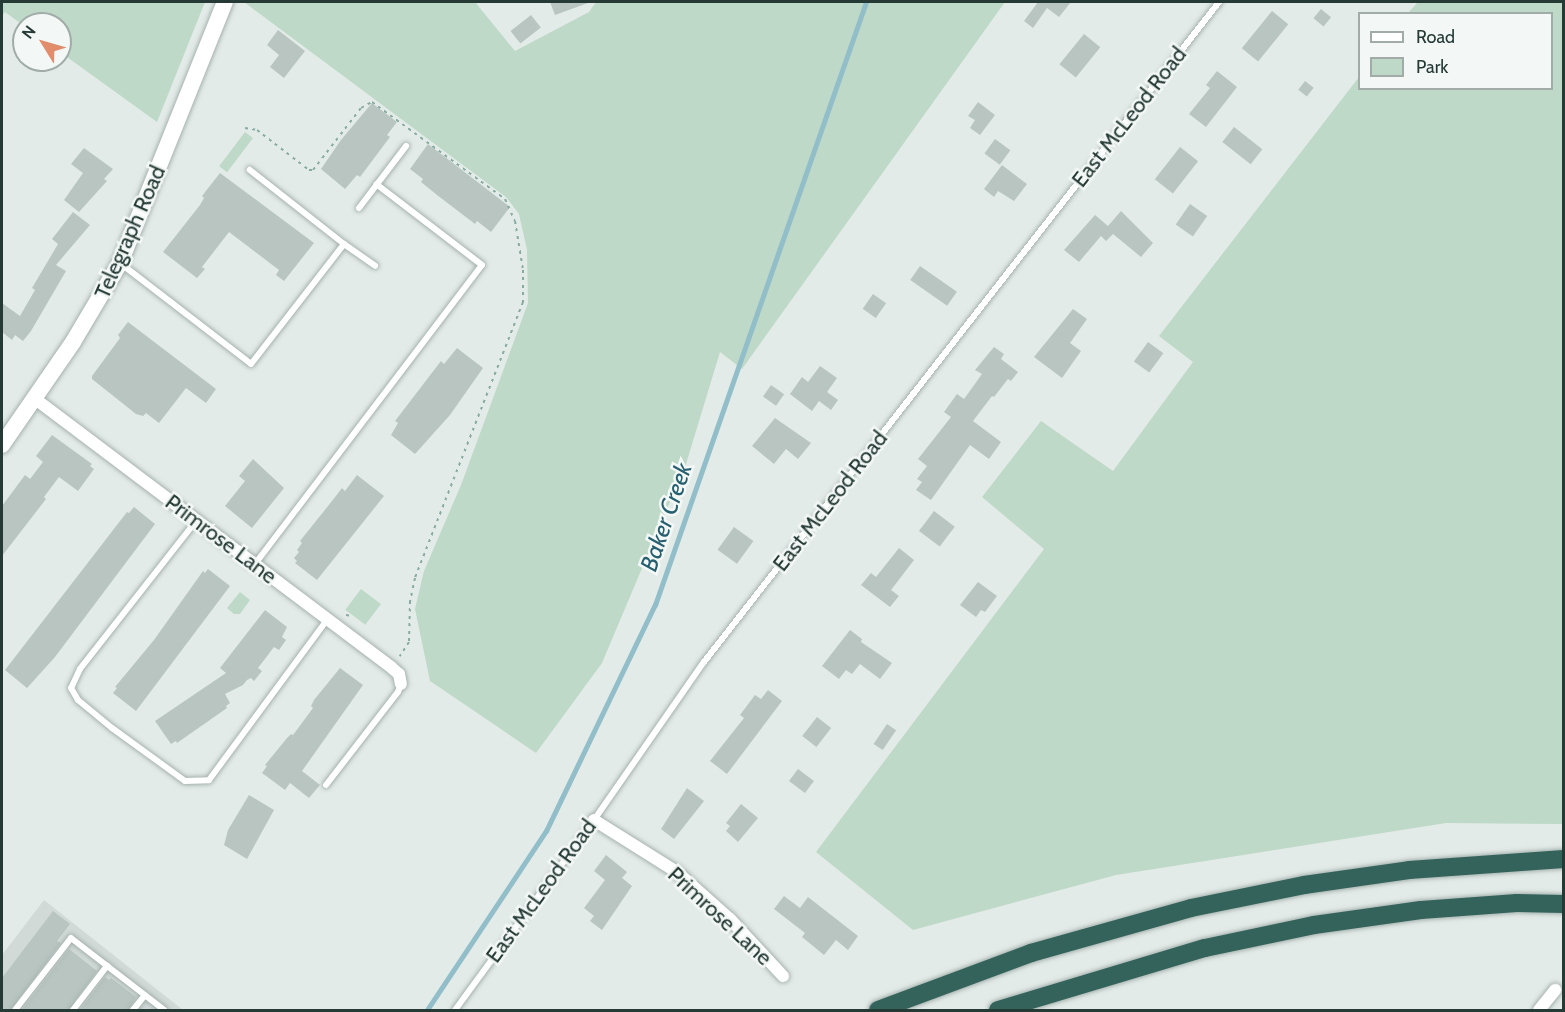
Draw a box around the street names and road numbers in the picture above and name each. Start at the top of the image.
street label: East McLeod Road [1066,42,1192,192]
street label: Telegraph Road [89,161,171,303]
street label: East McLeod Road [767,426,893,576]
street label: Primrose Lane [160,489,282,589]
street label: East McLeod Road [480,814,602,968]
street label: Primrose Lane [663,861,777,971]

